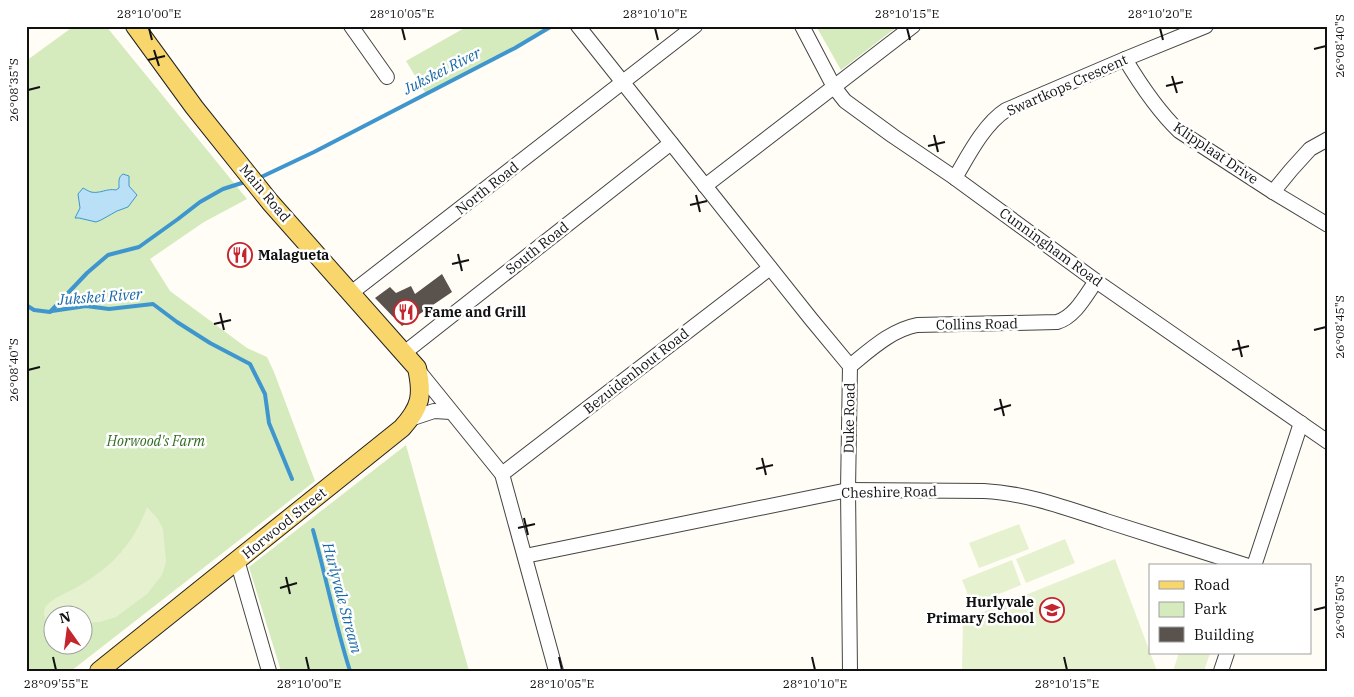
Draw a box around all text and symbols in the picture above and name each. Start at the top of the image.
text: 28°10'00"E [117,6,181,21]
text: 28°10'05"E [370,6,434,21]
text: 28°10'10"E [623,6,687,21]
text: 28°10'15"E [875,6,939,21]
text: 28°10'20"E [1128,6,1192,21]
text: 26°08'40"S [1332,14,1347,78]
water label: Jukskei River [399,43,484,99]
street label: Swartkops Crescent [1004,50,1130,120]
text: 26°08'35"S [6,58,21,122]
street label: Klipplaat Drive [1170,118,1262,188]
street label: North Road [452,157,523,218]
street label: Main Road [236,160,295,226]
street label: Cunningham Road [996,204,1106,291]
street label: South Road [502,217,573,278]
restaurant icon: Malagueta [227,242,253,268]
place label: Malagueta [258,246,329,264]
water label: Jukskei River [56,284,143,309]
text: 26°08'45"S [1332,295,1347,359]
restaurant icon: Fame and Grill [393,299,419,325]
place label: Fame and Grill [424,303,527,321]
street label: Collins Road [936,314,1019,334]
street label: Bezuidenhout Road [580,324,693,418]
text: 26°08'40"S [6,338,21,402]
street label: Duke Road [839,382,859,453]
park label: Horwood's Farm [106,432,205,450]
street label: Cheshire Road [841,482,937,502]
street label: Horwood Street [238,483,330,563]
water label: Hurlyvale Stream [318,539,366,656]
legend [1149,564,1312,654]
text: Road [1194,575,1230,594]
text: 26°08'50"S [1332,575,1347,639]
place label: Hurlyvale Primary School [926,593,1034,627]
school or university icon: Hurlyvale Primary School [1039,597,1065,623]
text: Park [1194,599,1227,618]
north arrow [42,604,92,654]
text: N [57,607,72,627]
text: Building [1194,625,1254,644]
text: 28°09'55"E [24,676,88,691]
text: 28°10'00"E [277,676,341,691]
text: 28°10'05"E [530,676,594,691]
text: 28°10'10"E [783,676,847,691]
text: 28°10'15"E [1035,676,1099,691]

